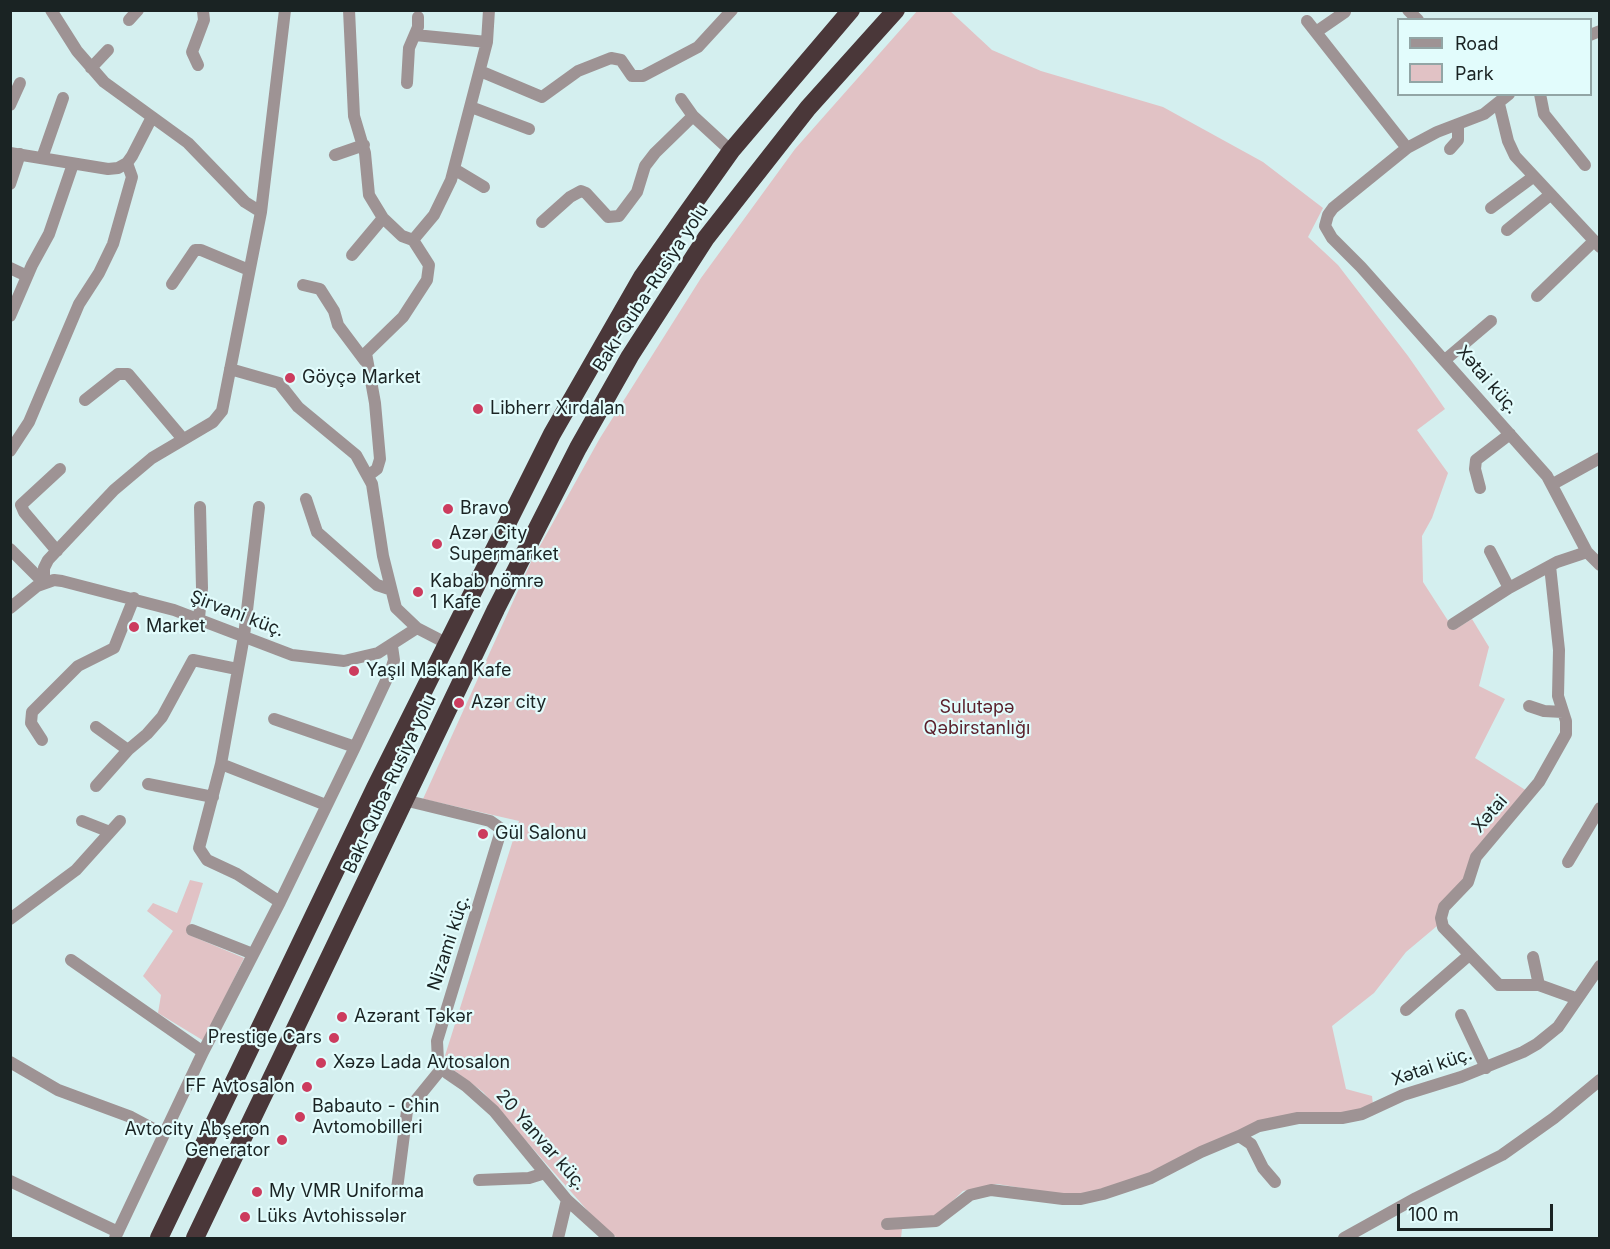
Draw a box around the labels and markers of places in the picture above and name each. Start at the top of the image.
place label: Göyçə Market [302,367,421,389]
marker: Göyçə Market [283,371,297,385]
place label: Libherr Xırdalan [490,398,625,420]
marker: Libherr Xırdalan [471,402,485,416]
place label: Bravo [460,498,509,520]
marker: Bravo [441,502,455,516]
place label: Azər City Supermarket [449,523,559,566]
marker: Azər City Supermarket [430,537,444,551]
place label: Kabab nömrə 1 Kafe [430,571,544,614]
marker: Kabab nömrə 1 Kafe [411,585,425,599]
place label: Market [146,616,205,638]
marker: Market [127,620,141,634]
place label: Yaşıl Məkan Kafe [366,660,512,682]
marker: Yaşıl Məkan Kafe [347,664,361,678]
place label: Azər city [471,692,546,714]
marker: Azər city [452,696,466,710]
place label: Gül Salonu [495,823,587,845]
marker: Gül Salonu [476,827,490,841]
place label: Azərant Təkər [354,1006,473,1028]
marker: Azərant Təkər [335,1010,349,1024]
place label: Prestige Cars [208,1027,322,1049]
marker: Prestige Cars [327,1031,341,1045]
place label: Xəzə Lada Avtosalon [333,1052,510,1074]
marker: Xəzə Lada Avtosalon [314,1056,328,1070]
place label: FF Avtosalon [185,1076,295,1098]
marker: FF Avtosalon [300,1080,314,1094]
place label: Babauto - Chin Avtomobilleri [312,1096,440,1138]
marker: Babauto - Chin Avtomobilleri [293,1110,307,1124]
place label: Avtocity Abşeron Generator [125,1119,270,1162]
marker: Avtocity Abşeron Generator [275,1133,289,1147]
place label: My VMR Uniforma [269,1181,424,1203]
marker: My VMR Uniforma [250,1185,264,1199]
place label: Lüks Avtohissələr [257,1206,406,1228]
marker: Lüks Avtohissələr [238,1210,252,1224]

